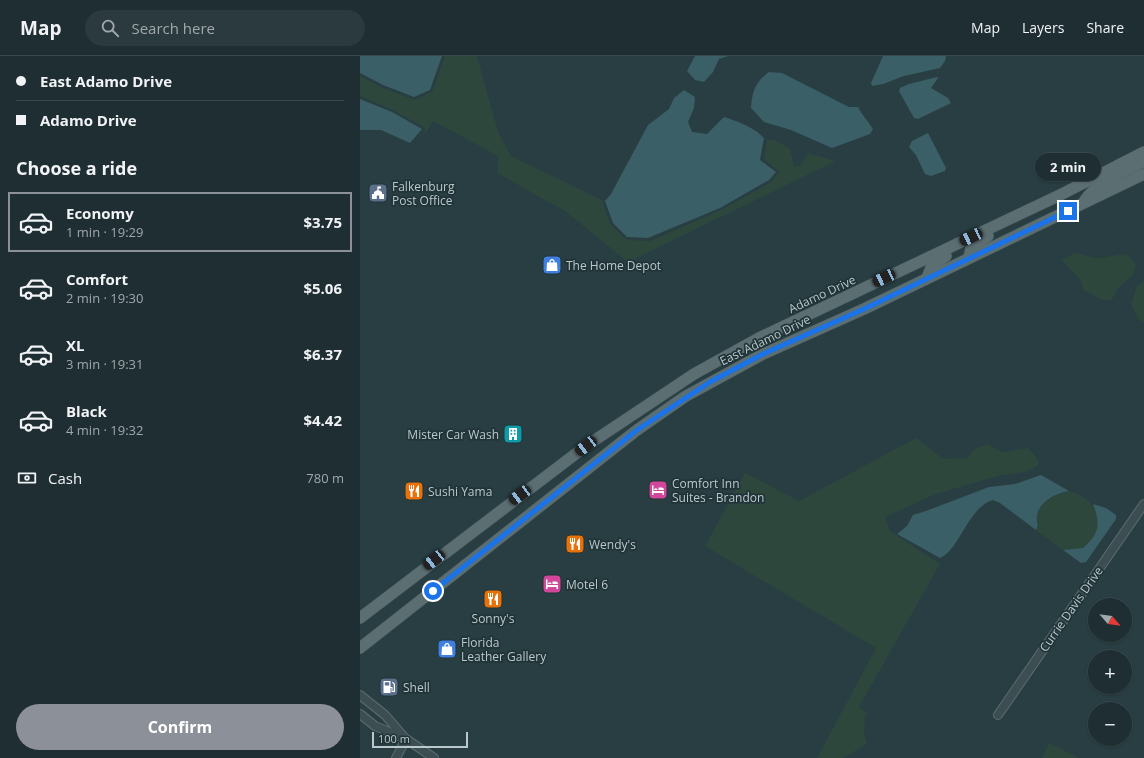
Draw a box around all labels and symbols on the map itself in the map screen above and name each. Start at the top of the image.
callout: 2 min [1035,153,1101,181]
place label: Falkenburg Post Office [392,178,455,209]
public building icon: Falkenburg Post Office [367,182,389,204]
route end [1059,202,1077,220]
car [958,226,984,248]
shop icon: The Home Depot [541,254,563,276]
place label: The Home Depot [566,257,661,274]
car [871,267,897,289]
street label: Adamo Drive [786,271,859,317]
street label: East Adamo Drive [717,311,813,369]
building icon: Mister Car Wash [502,423,524,445]
place label: Mister Car Wash [407,426,499,443]
car [573,434,599,458]
place label: Comfort Inn Suites - Brandon [672,475,764,506]
hotel icon: Comfort Inn Suites - Brandon [647,479,669,501]
restaurant icon: Sushi Yama [403,480,425,502]
place label: Sushi Yama [428,483,492,500]
car [507,483,533,507]
restaurant icon: Wendy's [564,533,586,555]
place label: Wendy's [589,536,636,553]
car [421,548,447,572]
street label: Currie Davis Drive [1035,563,1107,655]
hotel icon: Motel 6 [541,573,563,595]
place label: Motel 6 [566,576,608,593]
route start [424,582,442,600]
restaurant icon: Sonny's [482,588,504,610]
north arrow [1088,598,1132,642]
place label: Sonny's [472,610,515,627]
place label: Florida Leather Gallery [461,634,547,665]
shop icon: Florida Leather Gallery [436,638,458,660]
fuel station icon: Shell [378,676,400,698]
place label: Shell [403,679,430,696]
scale bar [372,730,468,749]

